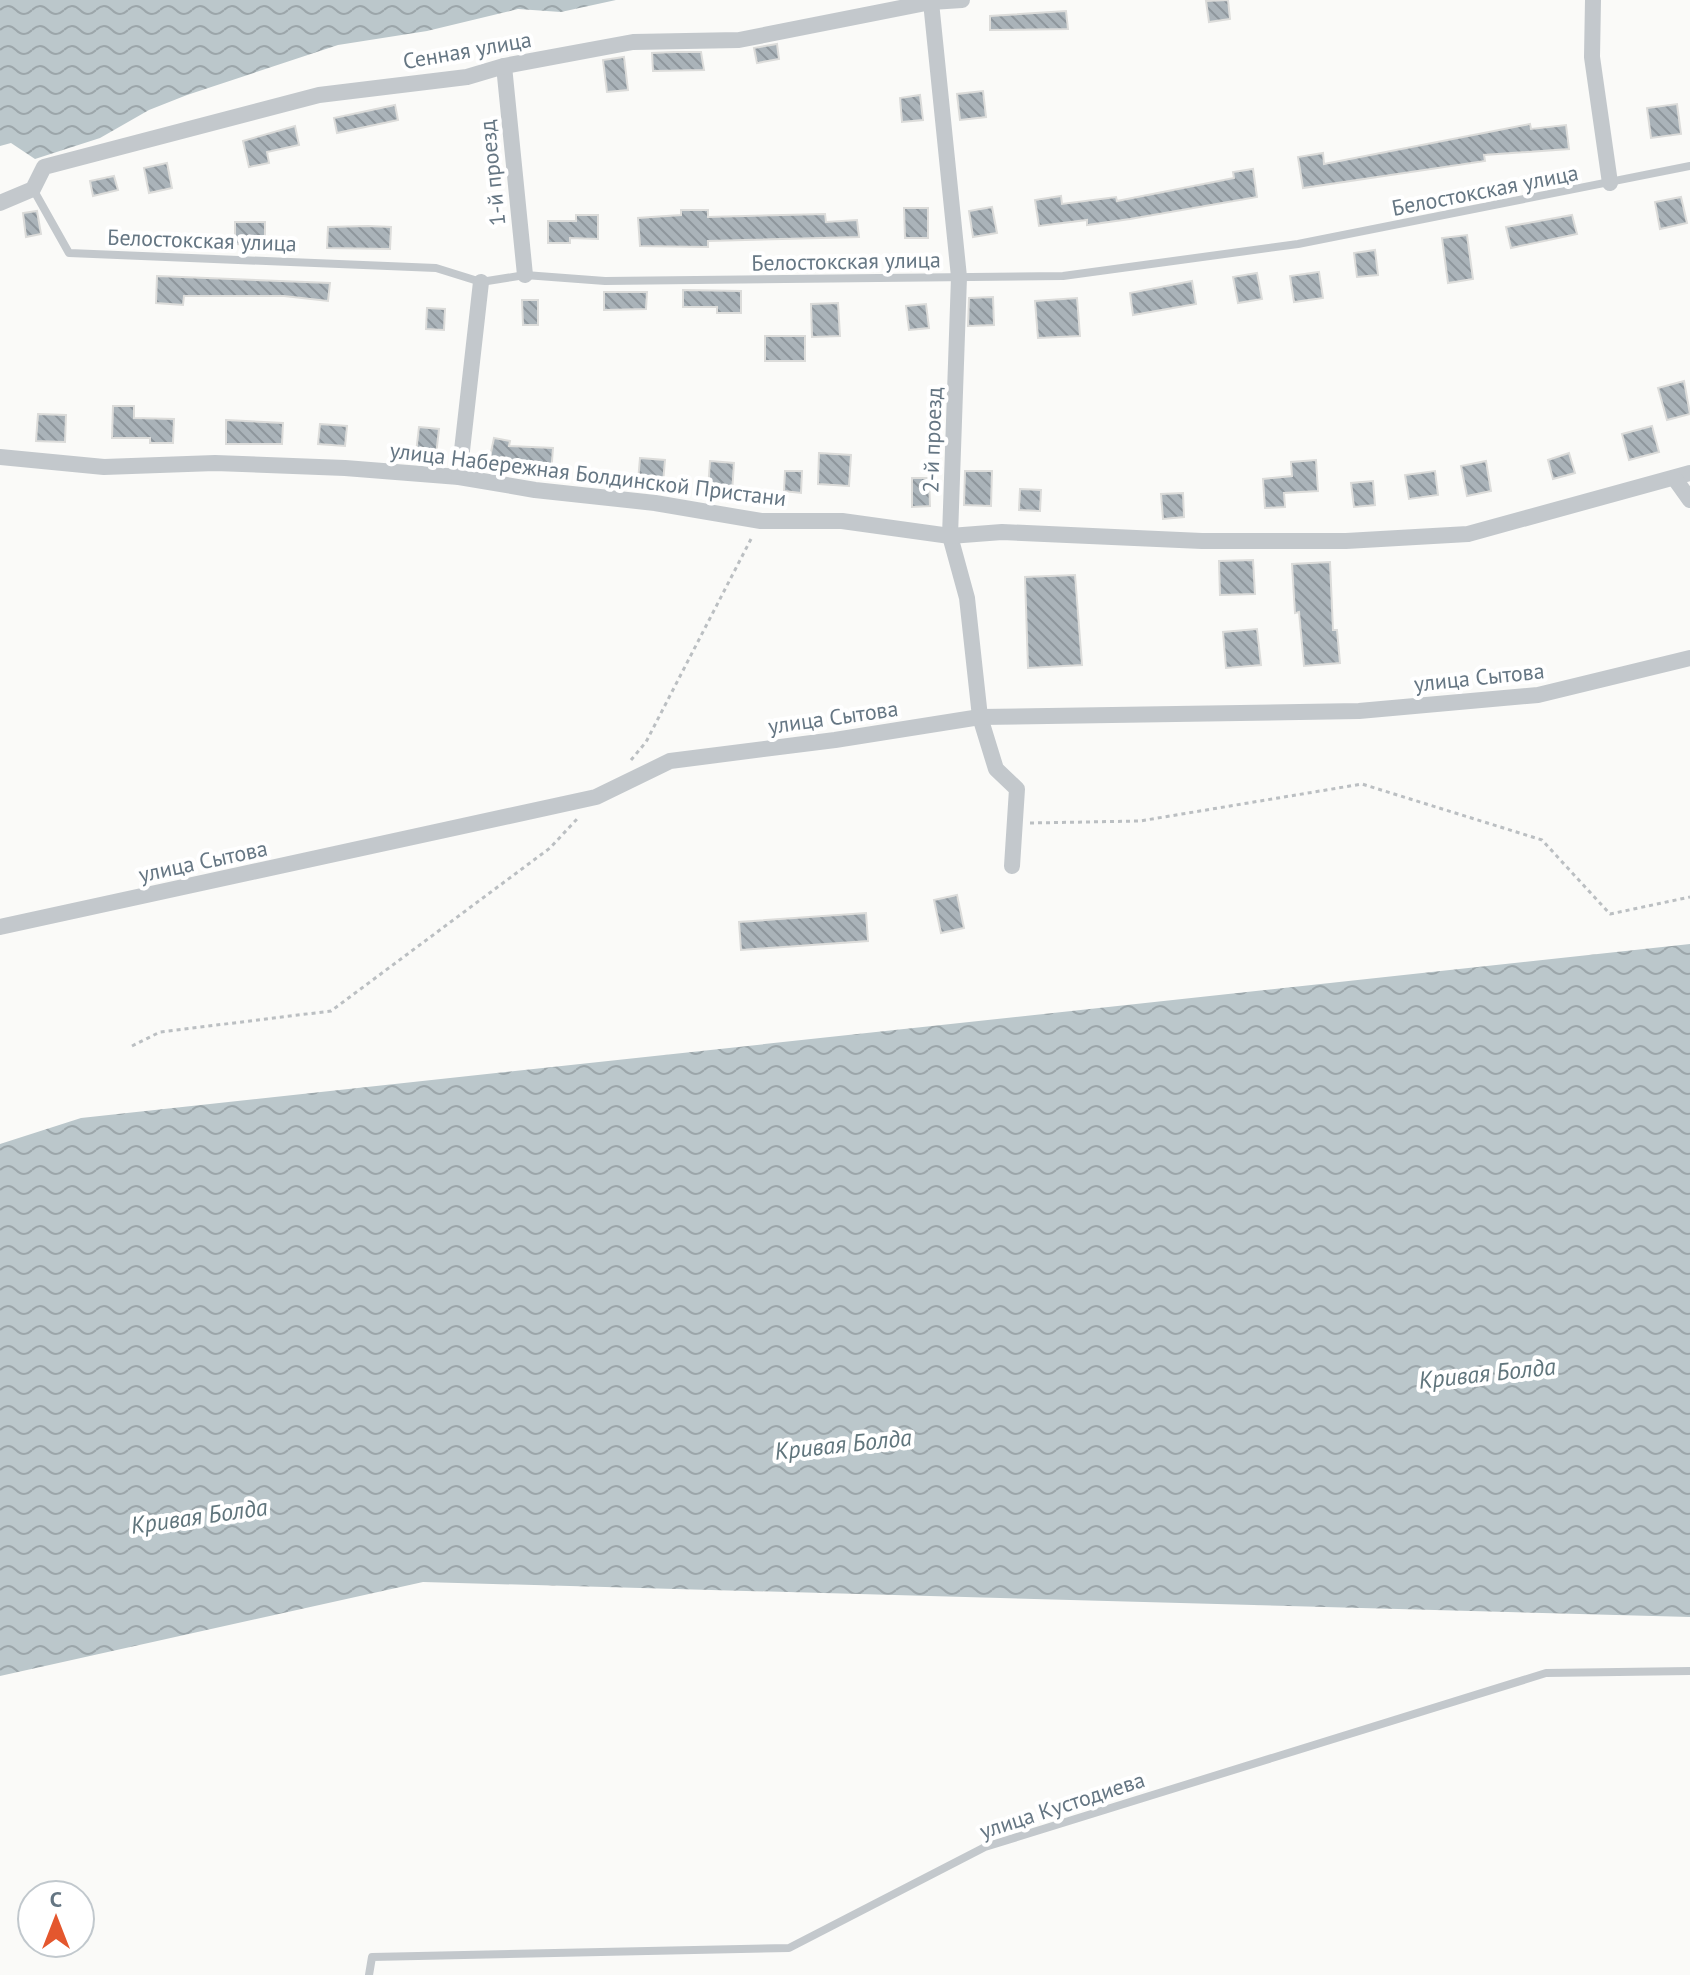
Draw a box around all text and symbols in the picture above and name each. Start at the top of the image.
street label: Сенная улица [401,25,533,75]
street label: 1-й проезд [473,119,511,227]
street label: Белостокская улица [1389,158,1581,222]
street label: Белостокская улица [107,223,297,257]
street label: Белостокская улица [751,245,941,277]
street label: 2-й проезд [916,386,948,493]
street label: улица Набережная Болдинской Пристани [388,436,788,512]
street label: улица Сытова [1412,656,1546,698]
street label: улица Сытова [766,694,900,740]
street label: улица Сытова [136,834,270,888]
water label: Кривая Болда [1417,1350,1557,1396]
water label: Кривая Болда [773,1421,913,1467]
water label: Кривая Болда [129,1491,270,1541]
street label: улица Кустодиева [976,1765,1148,1845]
north arrow [16,1879,96,1959]
text: С [50,1885,62,1913]

